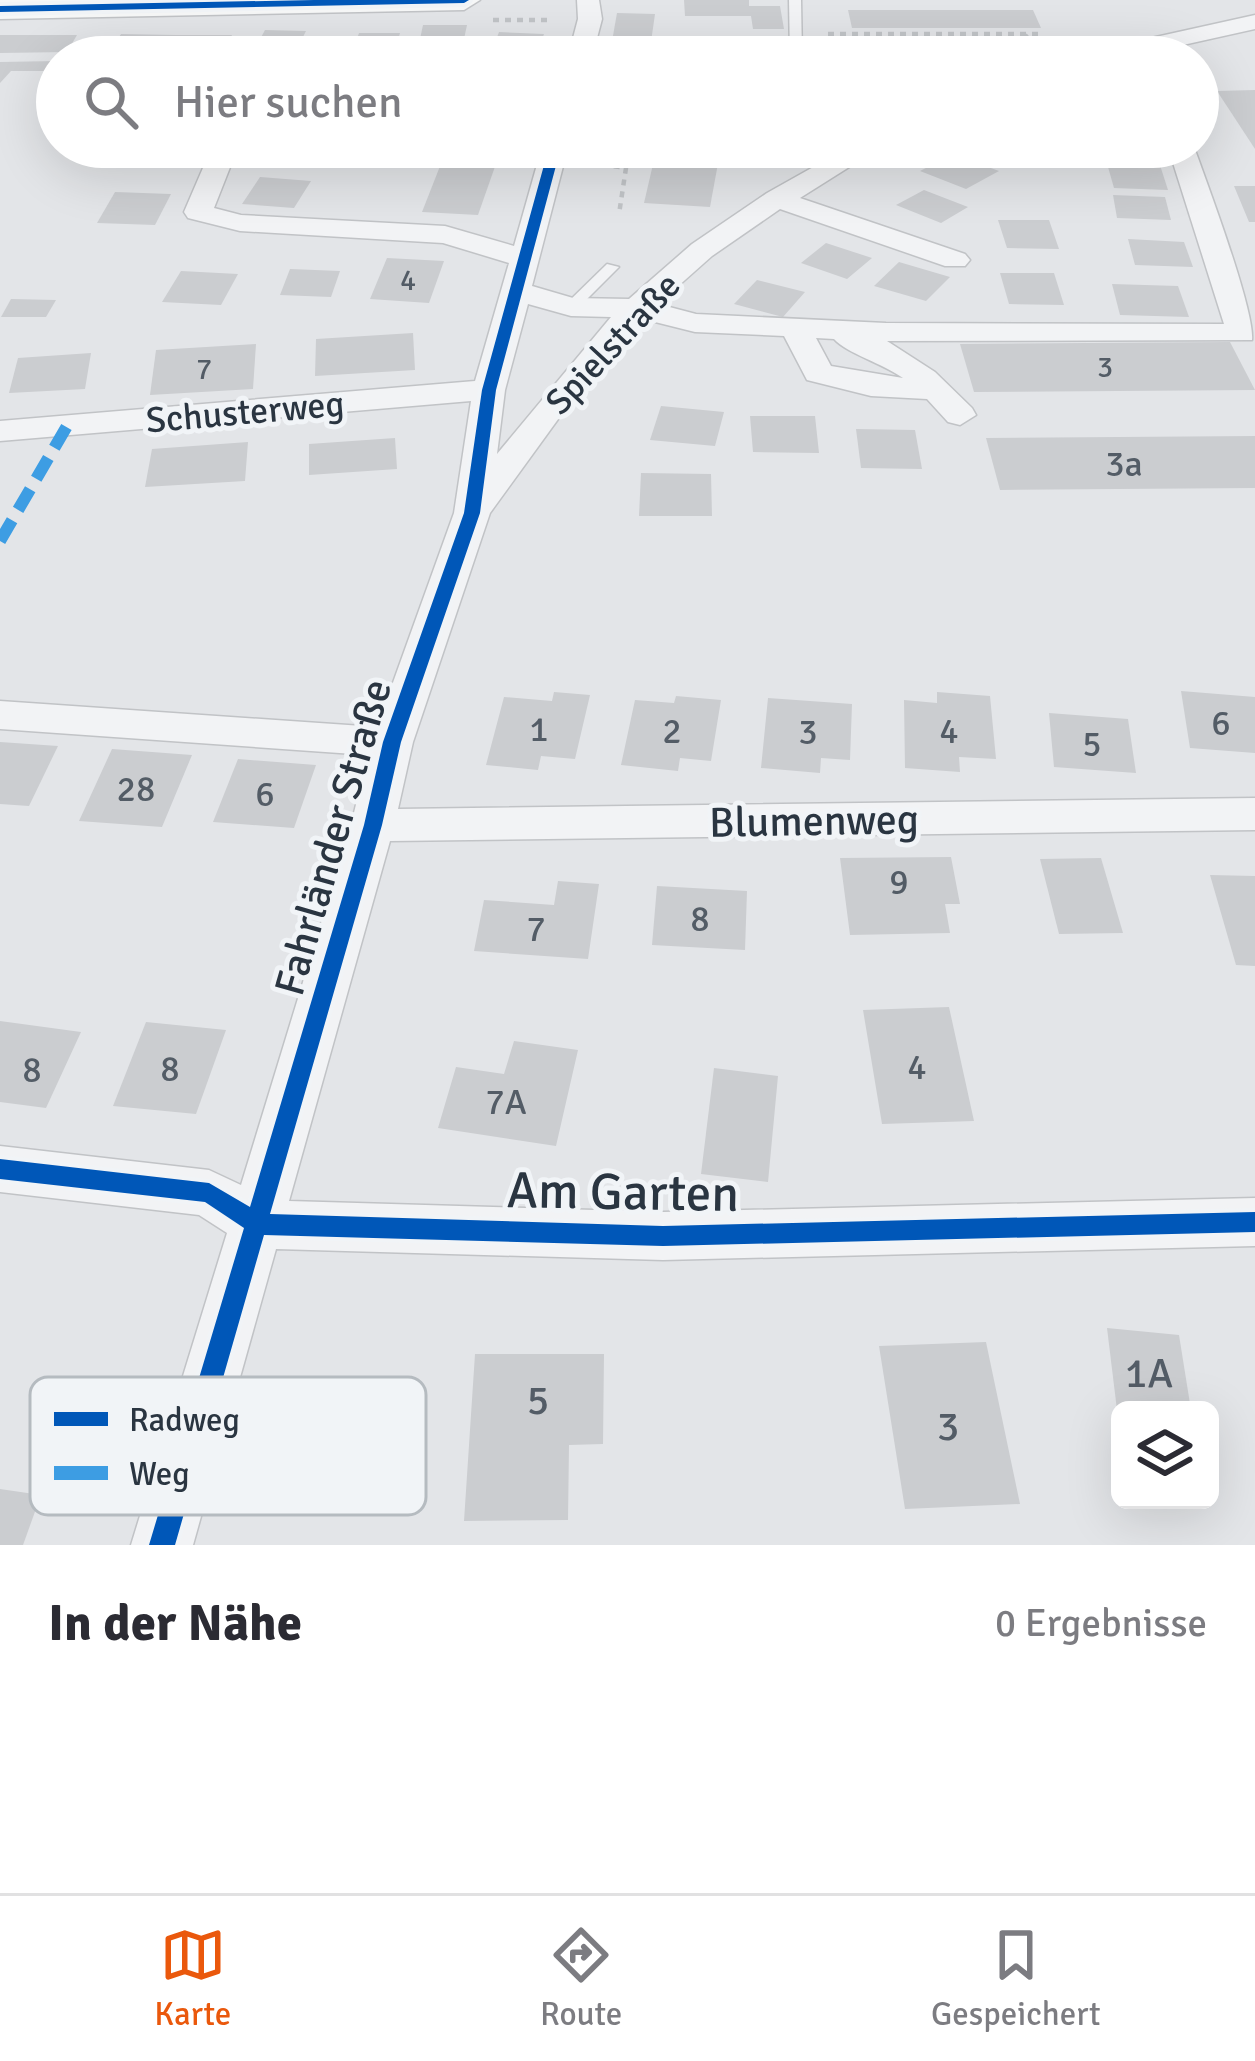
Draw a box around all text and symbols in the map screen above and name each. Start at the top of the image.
search box [36,36,1219,168]
icon: search [78,69,144,135]
text: Hier suchen [174,75,403,130]
house number: 4 [400,262,416,299]
street label: Spielstraße [536,264,690,424]
house number: 3 [1097,349,1113,386]
house number: 7 [196,351,212,388]
street label: Schusterweg [144,381,346,444]
house number: 3a [1105,442,1143,487]
street label: Fahrländer Straße [264,673,403,1001]
house number: 6 [1211,701,1231,746]
house number: 1 [529,707,549,752]
house number: 2 [662,709,682,754]
house number: 4 [939,709,959,754]
house number: 3 [798,710,818,755]
house number: 5 [1082,722,1102,767]
house number: 28 [117,767,155,812]
house number: 6 [255,772,275,817]
street label: Blumenweg [709,794,919,849]
house number: 9 [889,860,909,905]
house number: 8 [690,897,710,942]
house number: 7 [526,907,546,952]
house number: 4 [907,1045,927,1090]
house number: 8 [160,1047,180,1092]
house number: 8 [22,1048,42,1093]
house number: 7A [485,1080,527,1125]
street label: Am Garten [506,1159,740,1226]
house number: 1A [1125,1348,1173,1399]
house number: 5 [527,1375,549,1426]
legend [30,1377,426,1515]
text: Radweg [129,1400,240,1441]
house number: 3 [937,1401,959,1452]
map controls [1111,1401,1219,1509]
button: layers [1111,1401,1219,1509]
text: Weg [129,1454,190,1495]
text: In der Nähe [48,1592,302,1655]
text: 0 Ergebnisse [995,1599,1207,1647]
tab: Karte [154,1922,231,2035]
tab: Route [540,1922,622,2035]
tab: Gespeichert [931,1922,1101,2035]

